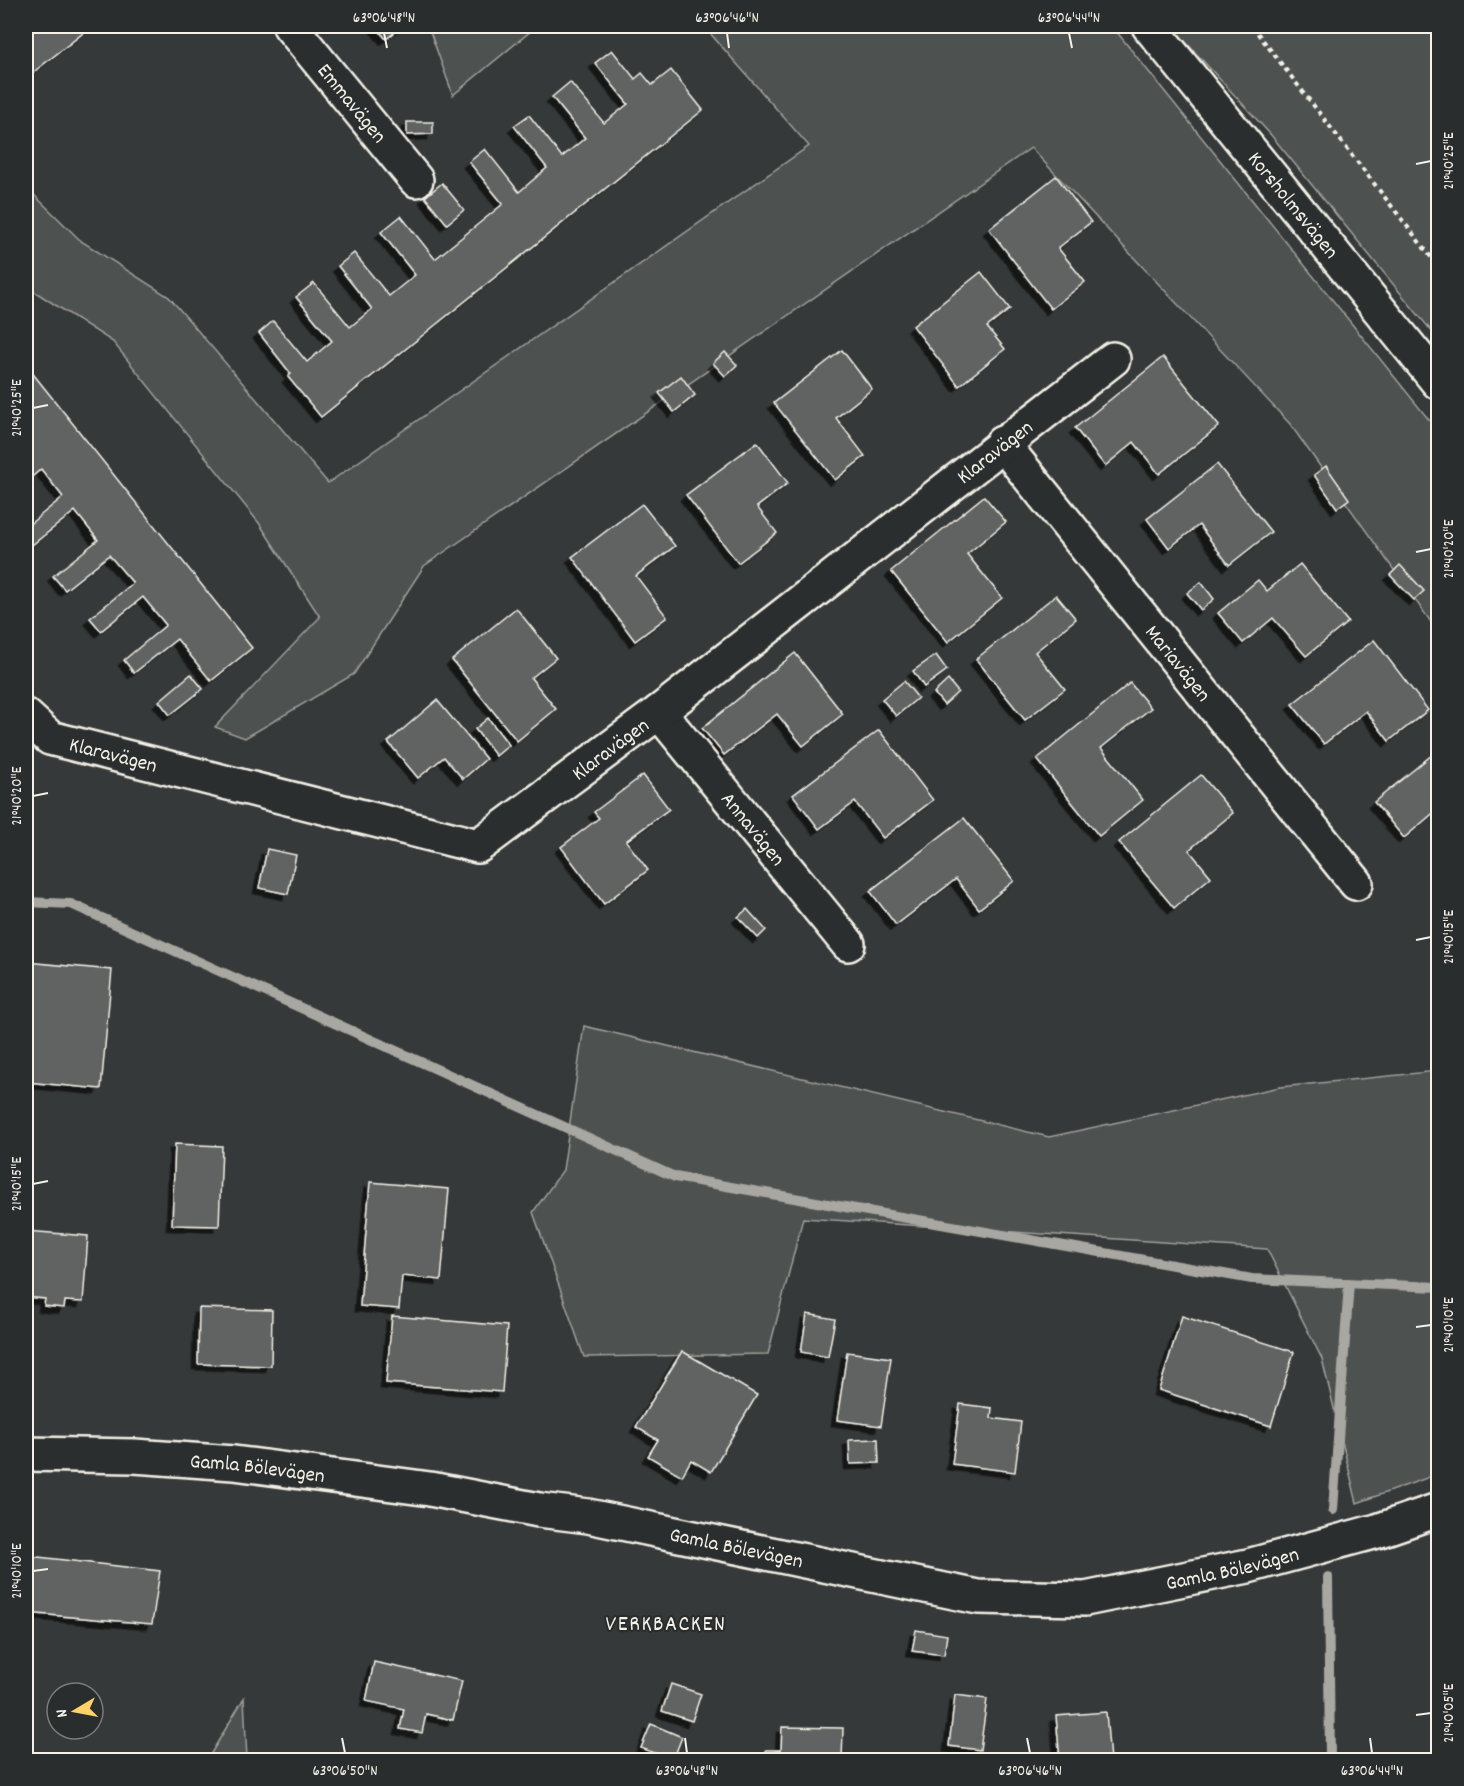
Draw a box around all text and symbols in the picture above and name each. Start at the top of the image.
text: 63°06'48"N [353,8,415,30]
text: 63°06'46"N [695,8,759,30]
text: 63°06'44"N [1038,8,1100,30]
street label: Emmavägen [308,58,392,151]
text: 21°40'25"E [1439,132,1461,190]
street label: Korsholmsvägen [1239,146,1344,267]
text: 21°40'25"E [7,379,29,437]
street label: Klaravägen [952,414,1041,493]
text: 21°40'20"E [1439,519,1461,578]
street label: Mariavägen [1136,620,1217,709]
street label: Klaravägen [567,712,657,790]
street label: Klaravägen [66,731,160,782]
text: 21°40'20"E [7,766,29,825]
street label: Annavägen [712,787,791,874]
text: 21°40'15"E [1439,910,1461,964]
text: 21°40'15"E [7,1157,29,1211]
text: 21°40'10"E [1439,1297,1461,1353]
street label: Gamla Bölevägen [189,1448,326,1493]
street label: Gamla Bölevägen [666,1521,805,1578]
street label: Gamla Bölevägen [1164,1541,1303,1600]
text: 21°40'10"E [7,1543,29,1599]
district label: VERKBACKEN [606,1610,726,1641]
north arrow [45,1681,105,1741]
text: 21°40'05"E [1439,1683,1461,1743]
text: N [51,1707,75,1719]
text: 63°06'50"N [312,1761,378,1783]
text: 63°06'48"N [656,1761,718,1783]
text: 63°06'46"N [998,1761,1062,1783]
text: 63°06'44"N [1341,1761,1403,1783]

